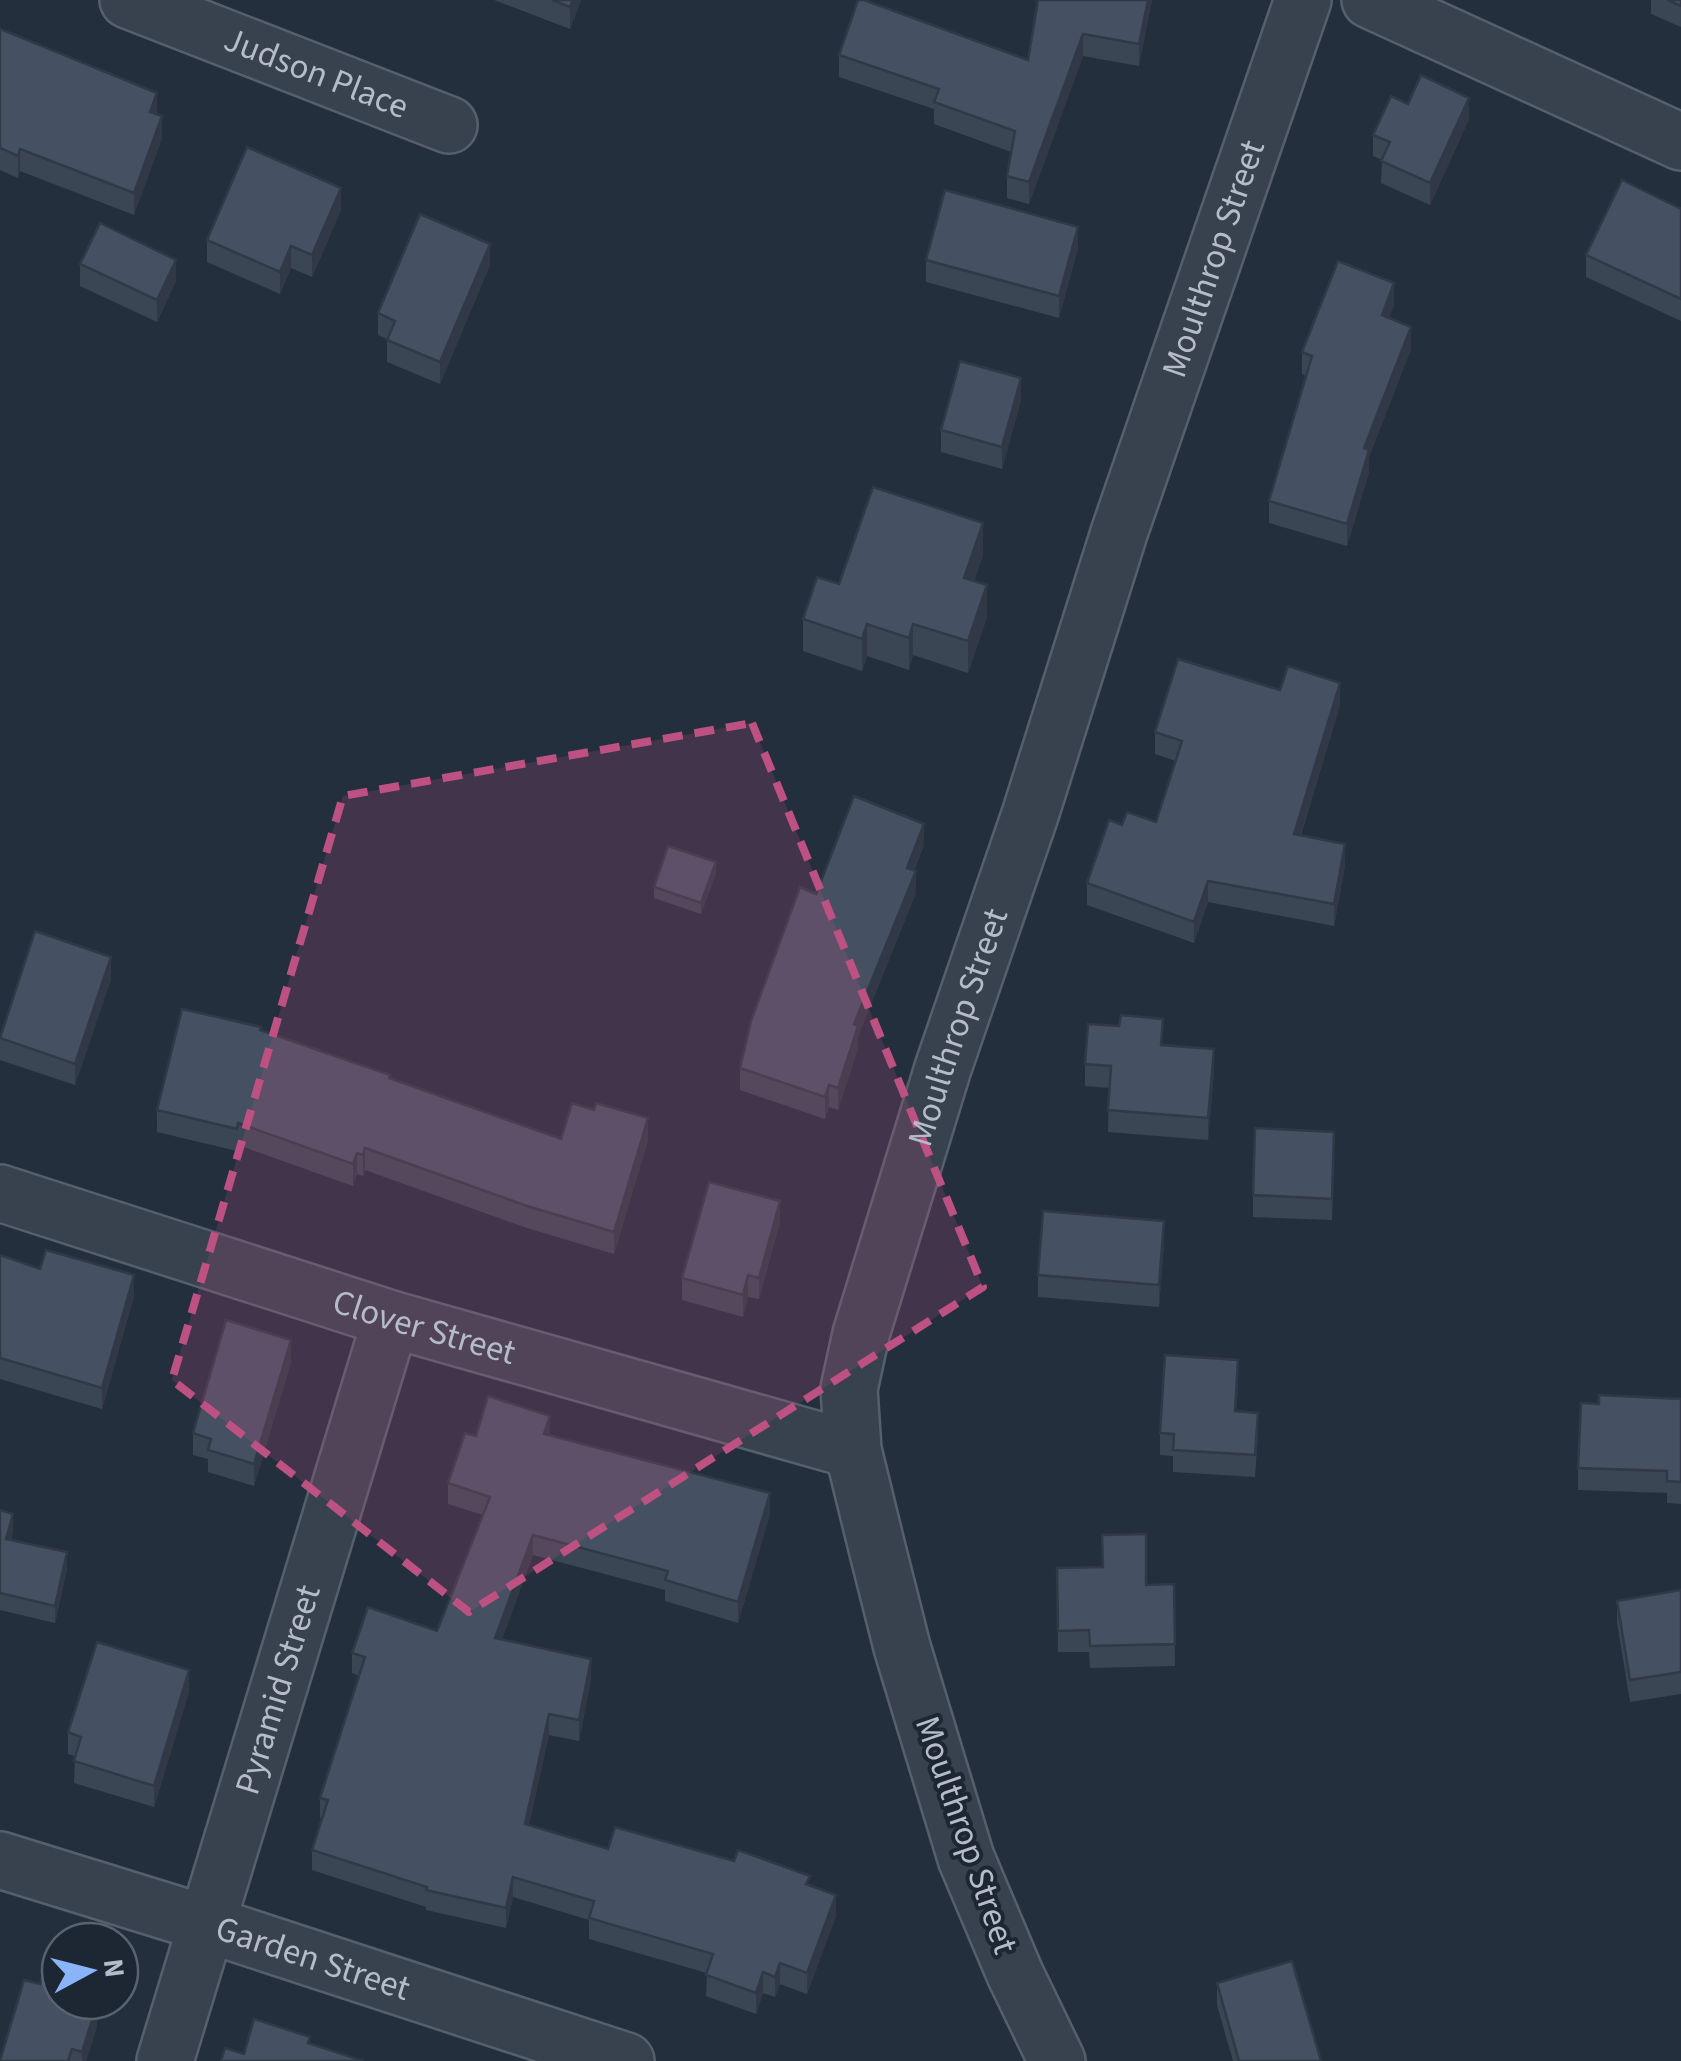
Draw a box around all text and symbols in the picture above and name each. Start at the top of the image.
street label: Judson Place [217,15,416,132]
street label: Moulthrop Street [1149,133,1278,384]
street label: Moulthrop Street [895,901,1021,1153]
street label: Clover Street [326,1277,521,1378]
street label: Pyramid Street [223,1579,334,1801]
street label: Moulthrop Street [902,1710,1030,1961]
street label: Garden Street [209,1903,417,2014]
north arrow [40,1921,140,2021]
text: N [93,1956,135,1980]

